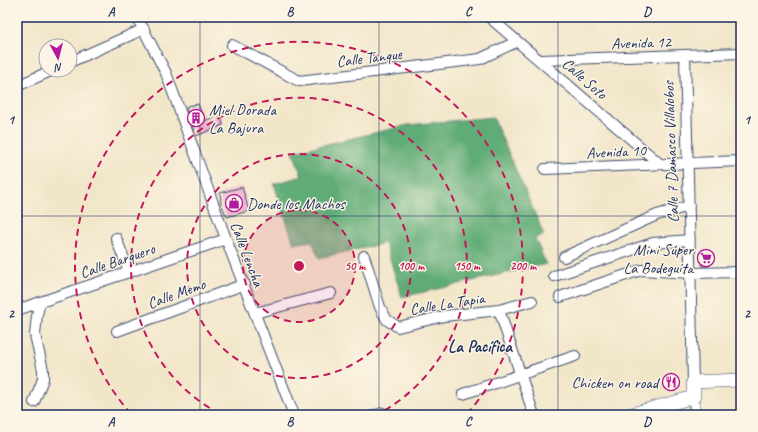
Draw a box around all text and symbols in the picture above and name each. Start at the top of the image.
text: A [108,4,116,20]
text: B [287,4,295,20]
text: C [465,4,473,20]
text: D [643,4,652,20]
street label: Avenida 12 [611,32,673,54]
north arrow [38,38,78,78]
street label: Calle Tanque [335,44,405,72]
street label: Calle Soto [558,54,612,105]
text: N [53,61,63,76]
street label: Calle 7 Damasco Villalobos [658,79,683,223]
place label: Miel Dorada La Bajura [209,100,277,138]
building icon: Miel Dorada La Bajura [186,108,206,128]
text: 1 [8,112,16,128]
text: 1 [744,112,752,128]
street label: Avenida 10 [586,140,648,164]
shop icon: Donde los Machos [224,193,244,213]
place label: Donde los Machos [247,194,346,214]
street label: Calle Lencha [226,219,269,291]
street label: Calle Barquero [77,238,159,283]
place label: Mini Súper La Bodeguita [624,240,694,278]
supermarket icon: Mini Súper La Bodeguita [696,248,716,268]
text: 50 m [345,258,366,274]
text: 100 m [398,258,425,274]
text: 150 m [454,258,481,274]
text: 200 m [510,258,537,274]
centre of rings [292,259,306,273]
street label: Calle Memo [145,274,209,314]
street label: Calle La Tapia [409,288,487,320]
text: 2 [8,306,15,322]
text: 2 [744,306,751,322]
district label: La Pacífica [448,336,513,357]
restaurant icon: Chicken on road [661,372,681,392]
place label: Chicken on road [571,373,661,393]
text: A [108,414,116,430]
text: B [287,414,295,430]
text: C [465,414,473,430]
text: D [643,414,652,430]

